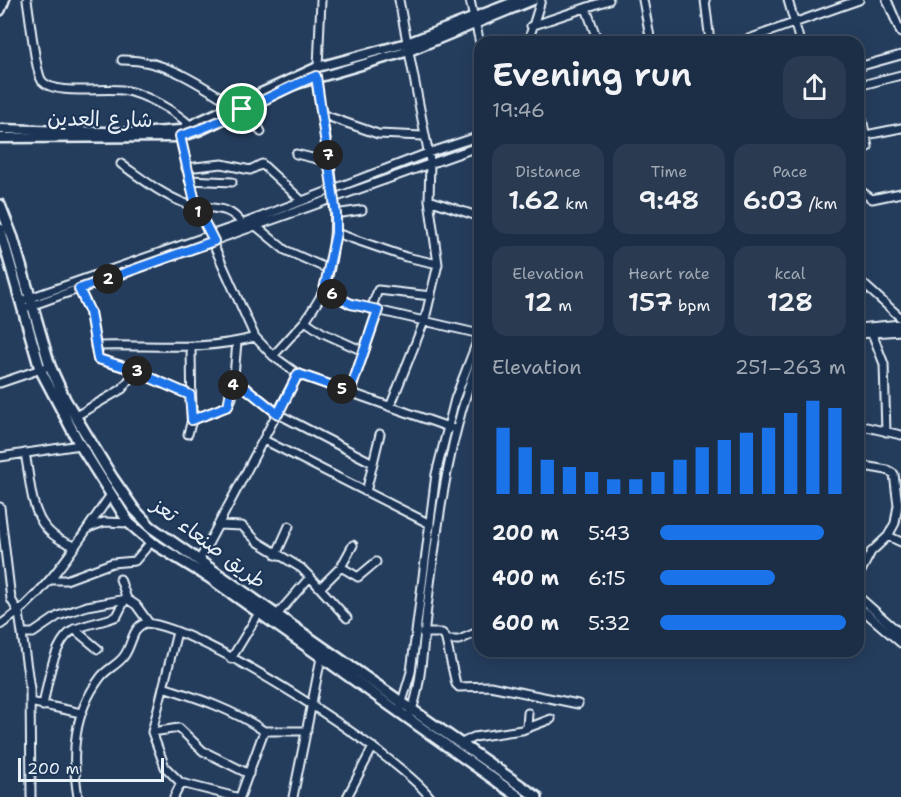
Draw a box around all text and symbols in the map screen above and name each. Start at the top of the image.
text: Evening run [492,52,692,97]
button: share [783,56,846,119]
pin [216,83,267,134]
icon: arrive [225,92,258,125]
text: 19:46 [492,97,545,123]
street label: شارع العدين [47,104,153,135]
pin: 7 [313,140,343,170]
text: 7 [322,144,334,165]
text: Distance [515,161,581,182]
text: Time [651,161,687,182]
text: Pace [772,161,808,182]
text: 1.62 [508,182,560,217]
text: 9:48 [639,182,699,217]
text: 6:03 [743,182,803,217]
text: km [560,193,588,214]
text: /km [803,193,837,214]
pin: 1 [183,197,213,227]
text: 1 [194,201,202,222]
text: Elevation [512,263,584,284]
text: Heart rate [628,263,710,284]
text: kcal [774,263,806,284]
pin: 2 [93,264,123,294]
text: 2 [102,268,114,289]
pin: 6 [317,279,347,309]
text: 6 [326,283,338,304]
text: 12 [524,284,553,319]
text: 157 [628,284,673,319]
text: 128 [767,284,813,319]
text: m [553,295,572,316]
text: bpm [673,295,710,316]
text: Elevation [492,354,582,380]
text: 251–263 m [735,354,846,380]
pin: 3 [122,356,152,386]
text: 3 [131,360,143,381]
pin: 4 [218,370,248,400]
text: 4 [227,374,239,395]
pin: 5 [327,374,357,404]
text: 5 [337,378,347,399]
street label: طريق صنعاء تعز [144,490,272,595]
text: 200 m [492,520,559,546]
text: 5:43 [588,520,630,546]
text: 400 m [492,565,559,591]
text: 6:15 [588,565,626,591]
text: 600 m [492,610,559,636]
text: 5:32 [588,610,631,636]
scale bar [18,755,164,782]
text: 200 m [27,758,79,779]

